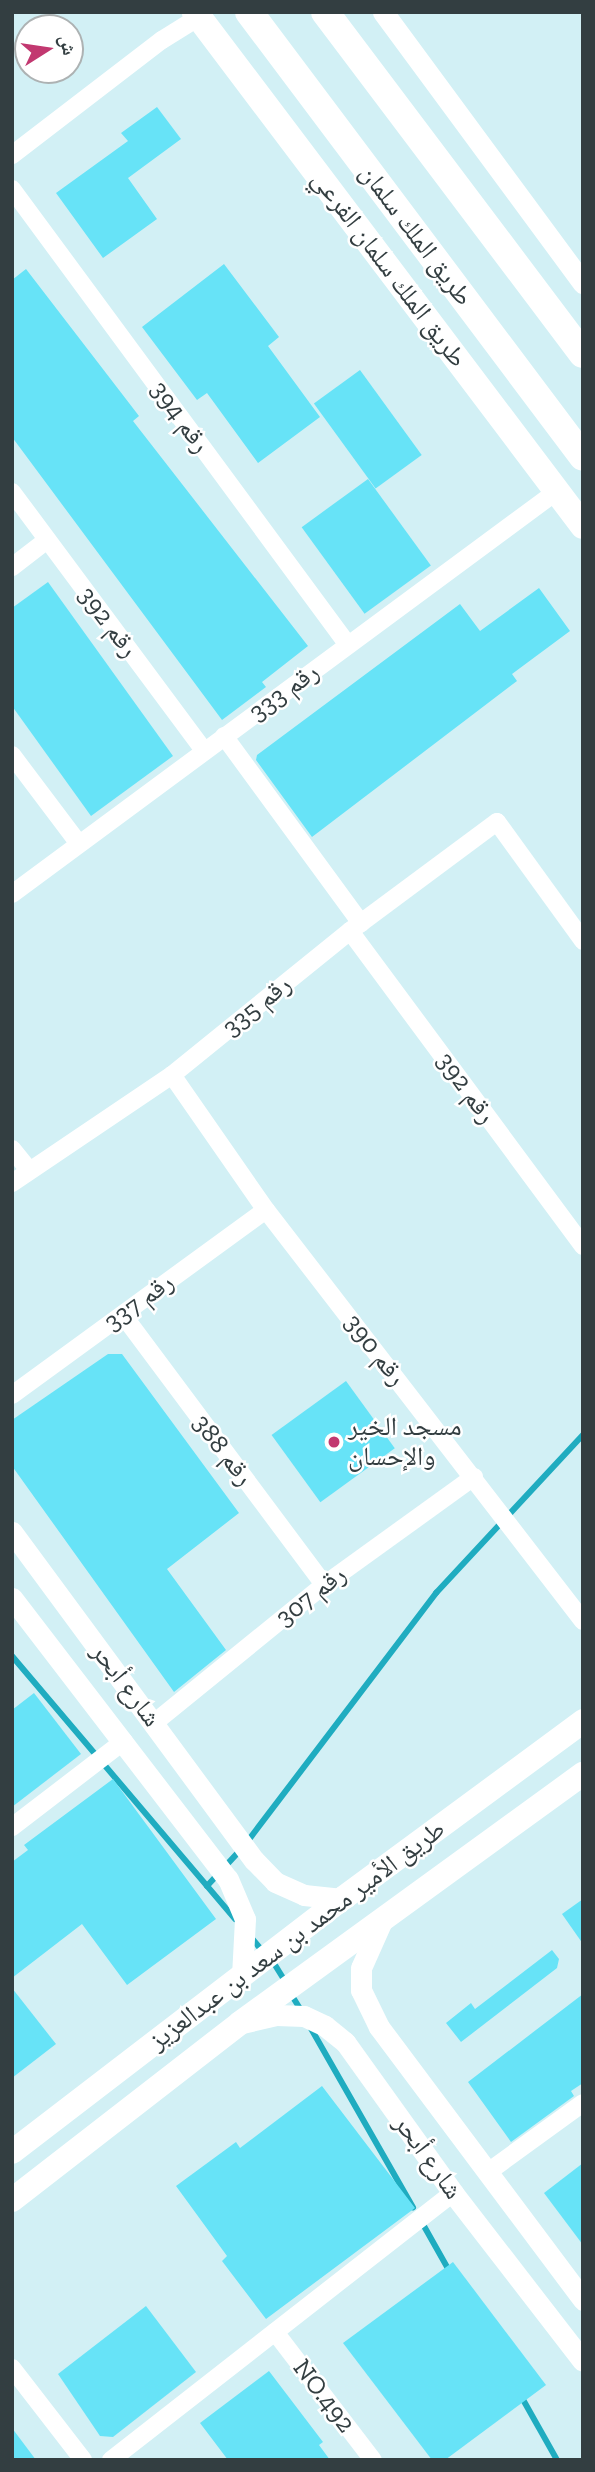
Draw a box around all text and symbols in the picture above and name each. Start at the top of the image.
north arrow [14,14,84,84]
text: ش [55,33,81,57]
street label: طريق الملك سلمان [353,158,479,312]
street label: طريق الملك سلمان الفرعي [305,164,473,374]
street label: رقم 394 [144,375,216,459]
street label: رقم 392 [71,580,145,664]
street label: رقم 333 [243,656,325,728]
street label: رقم 335 [216,969,298,1043]
street label: رقم 392 [430,1046,502,1130]
street label: رقم 337 [98,1266,180,1338]
street label: رقم 390 [337,1308,413,1392]
street label: رقم 388 [186,1408,260,1492]
place label: مسجد الخير والإحسان [348,1411,462,1472]
marker: مسجد الخير والإحسان [326,1434,342,1450]
street label: رقم 307 [270,1559,352,1633]
street label: شارع أبحر [85,1637,167,1733]
street label: طريق الأمير محمد بن سعد بن عبدالعزيز [143,1813,451,2057]
street label: شارع أبحر [387,2109,469,2205]
street label: NO.492 [286,2353,362,2439]

